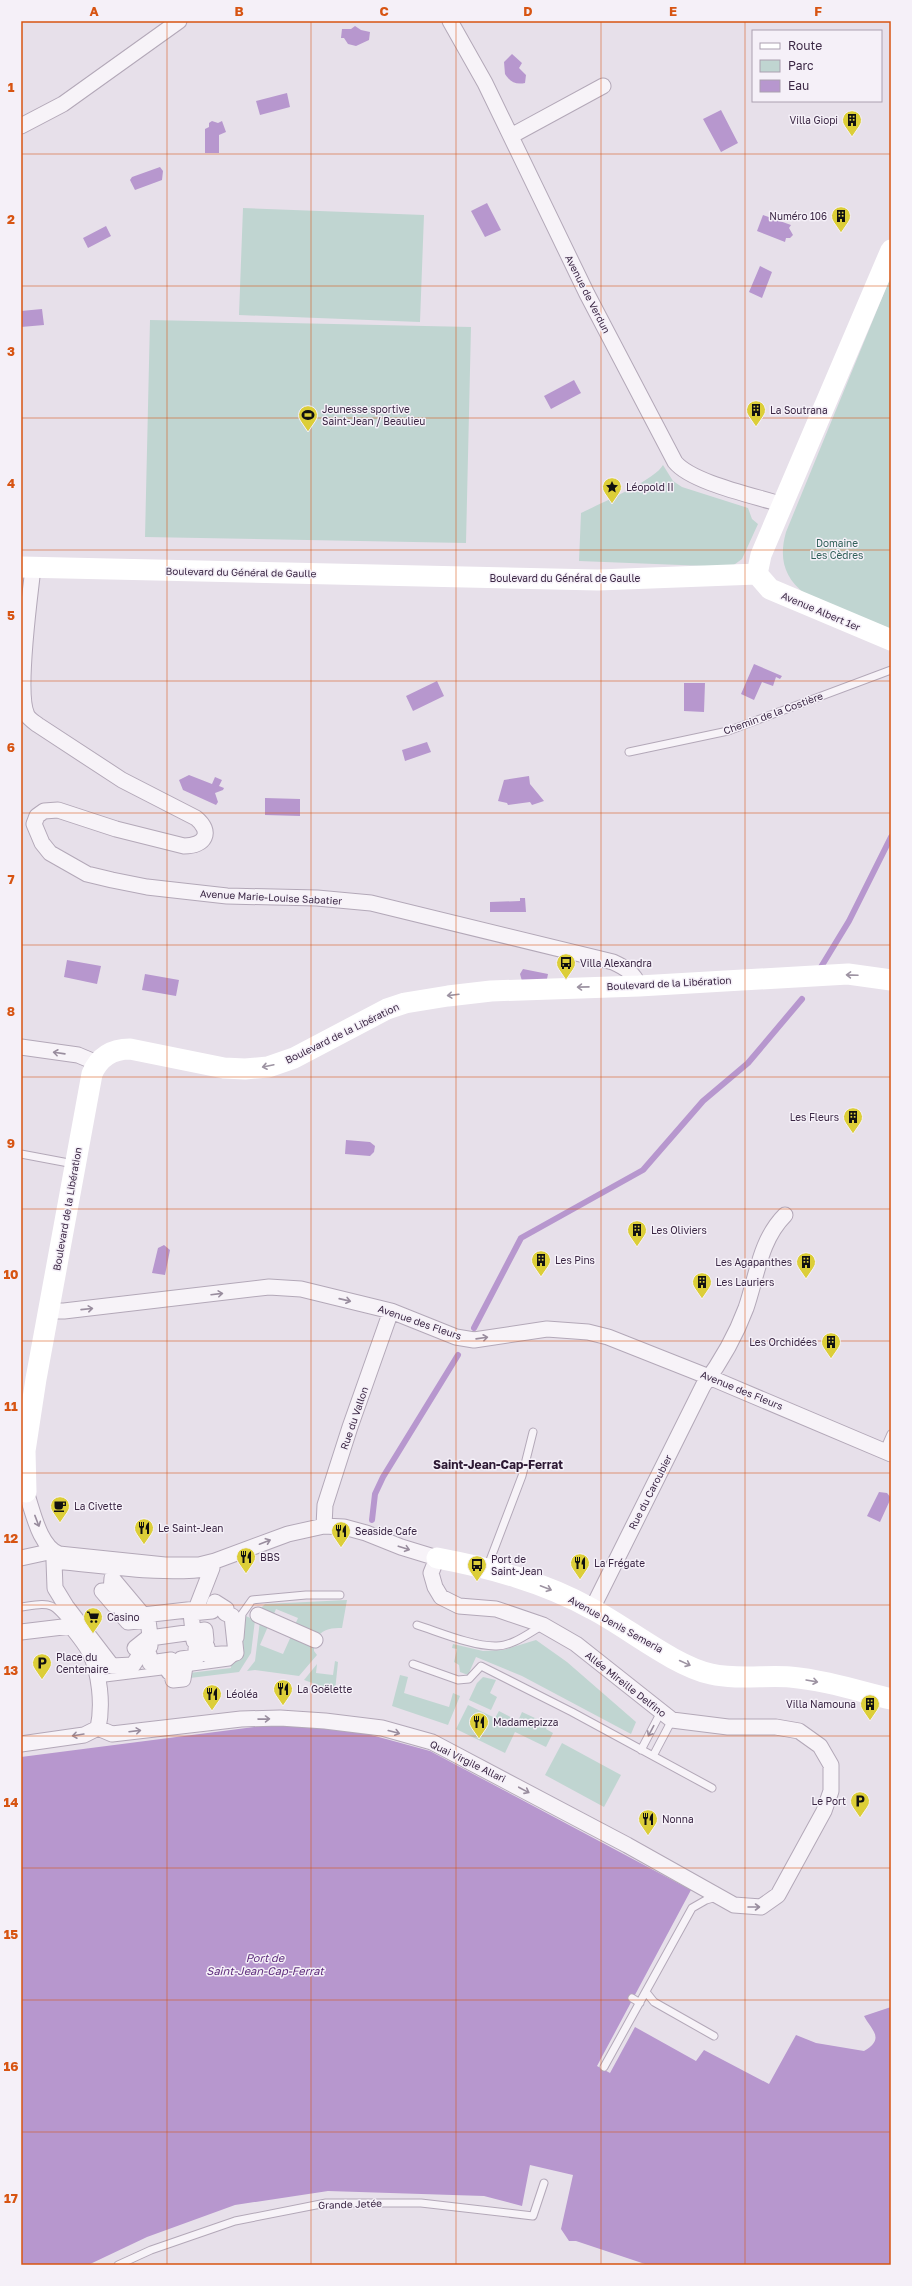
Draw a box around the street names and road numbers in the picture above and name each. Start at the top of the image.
street label: Avenue de Verdun [563,253,613,335]
street label: Boulevard du Général de Gaulle [166,565,317,579]
street label: Boulevard du Général de Gaulle [490,572,641,584]
street label: Avenue Albert 1er [780,589,862,633]
street label: Chemin de la Costière [722,689,825,737]
street label: Avenue Marie-Louise Sabatier [200,887,342,907]
street label: Boulevard de la Libération [606,974,732,992]
street label: Boulevard de la Libération [283,1000,401,1066]
street label: Boulevard de la Libération [50,1146,84,1272]
street label: Avenue des Fleurs [377,1302,463,1342]
street label: Avenue des Fleurs [699,1368,785,1412]
street label: Rue du Vallon [338,1385,370,1451]
street label: Rue du Caroubier [626,1452,674,1531]
street label: Avenue Denis Semeria [567,1593,665,1655]
street label: Allée Mireille Delfino [583,1649,669,1719]
street label: Quai Virgile Allari [428,1737,508,1785]
street label: Grande Jetée [318,2197,382,2211]

